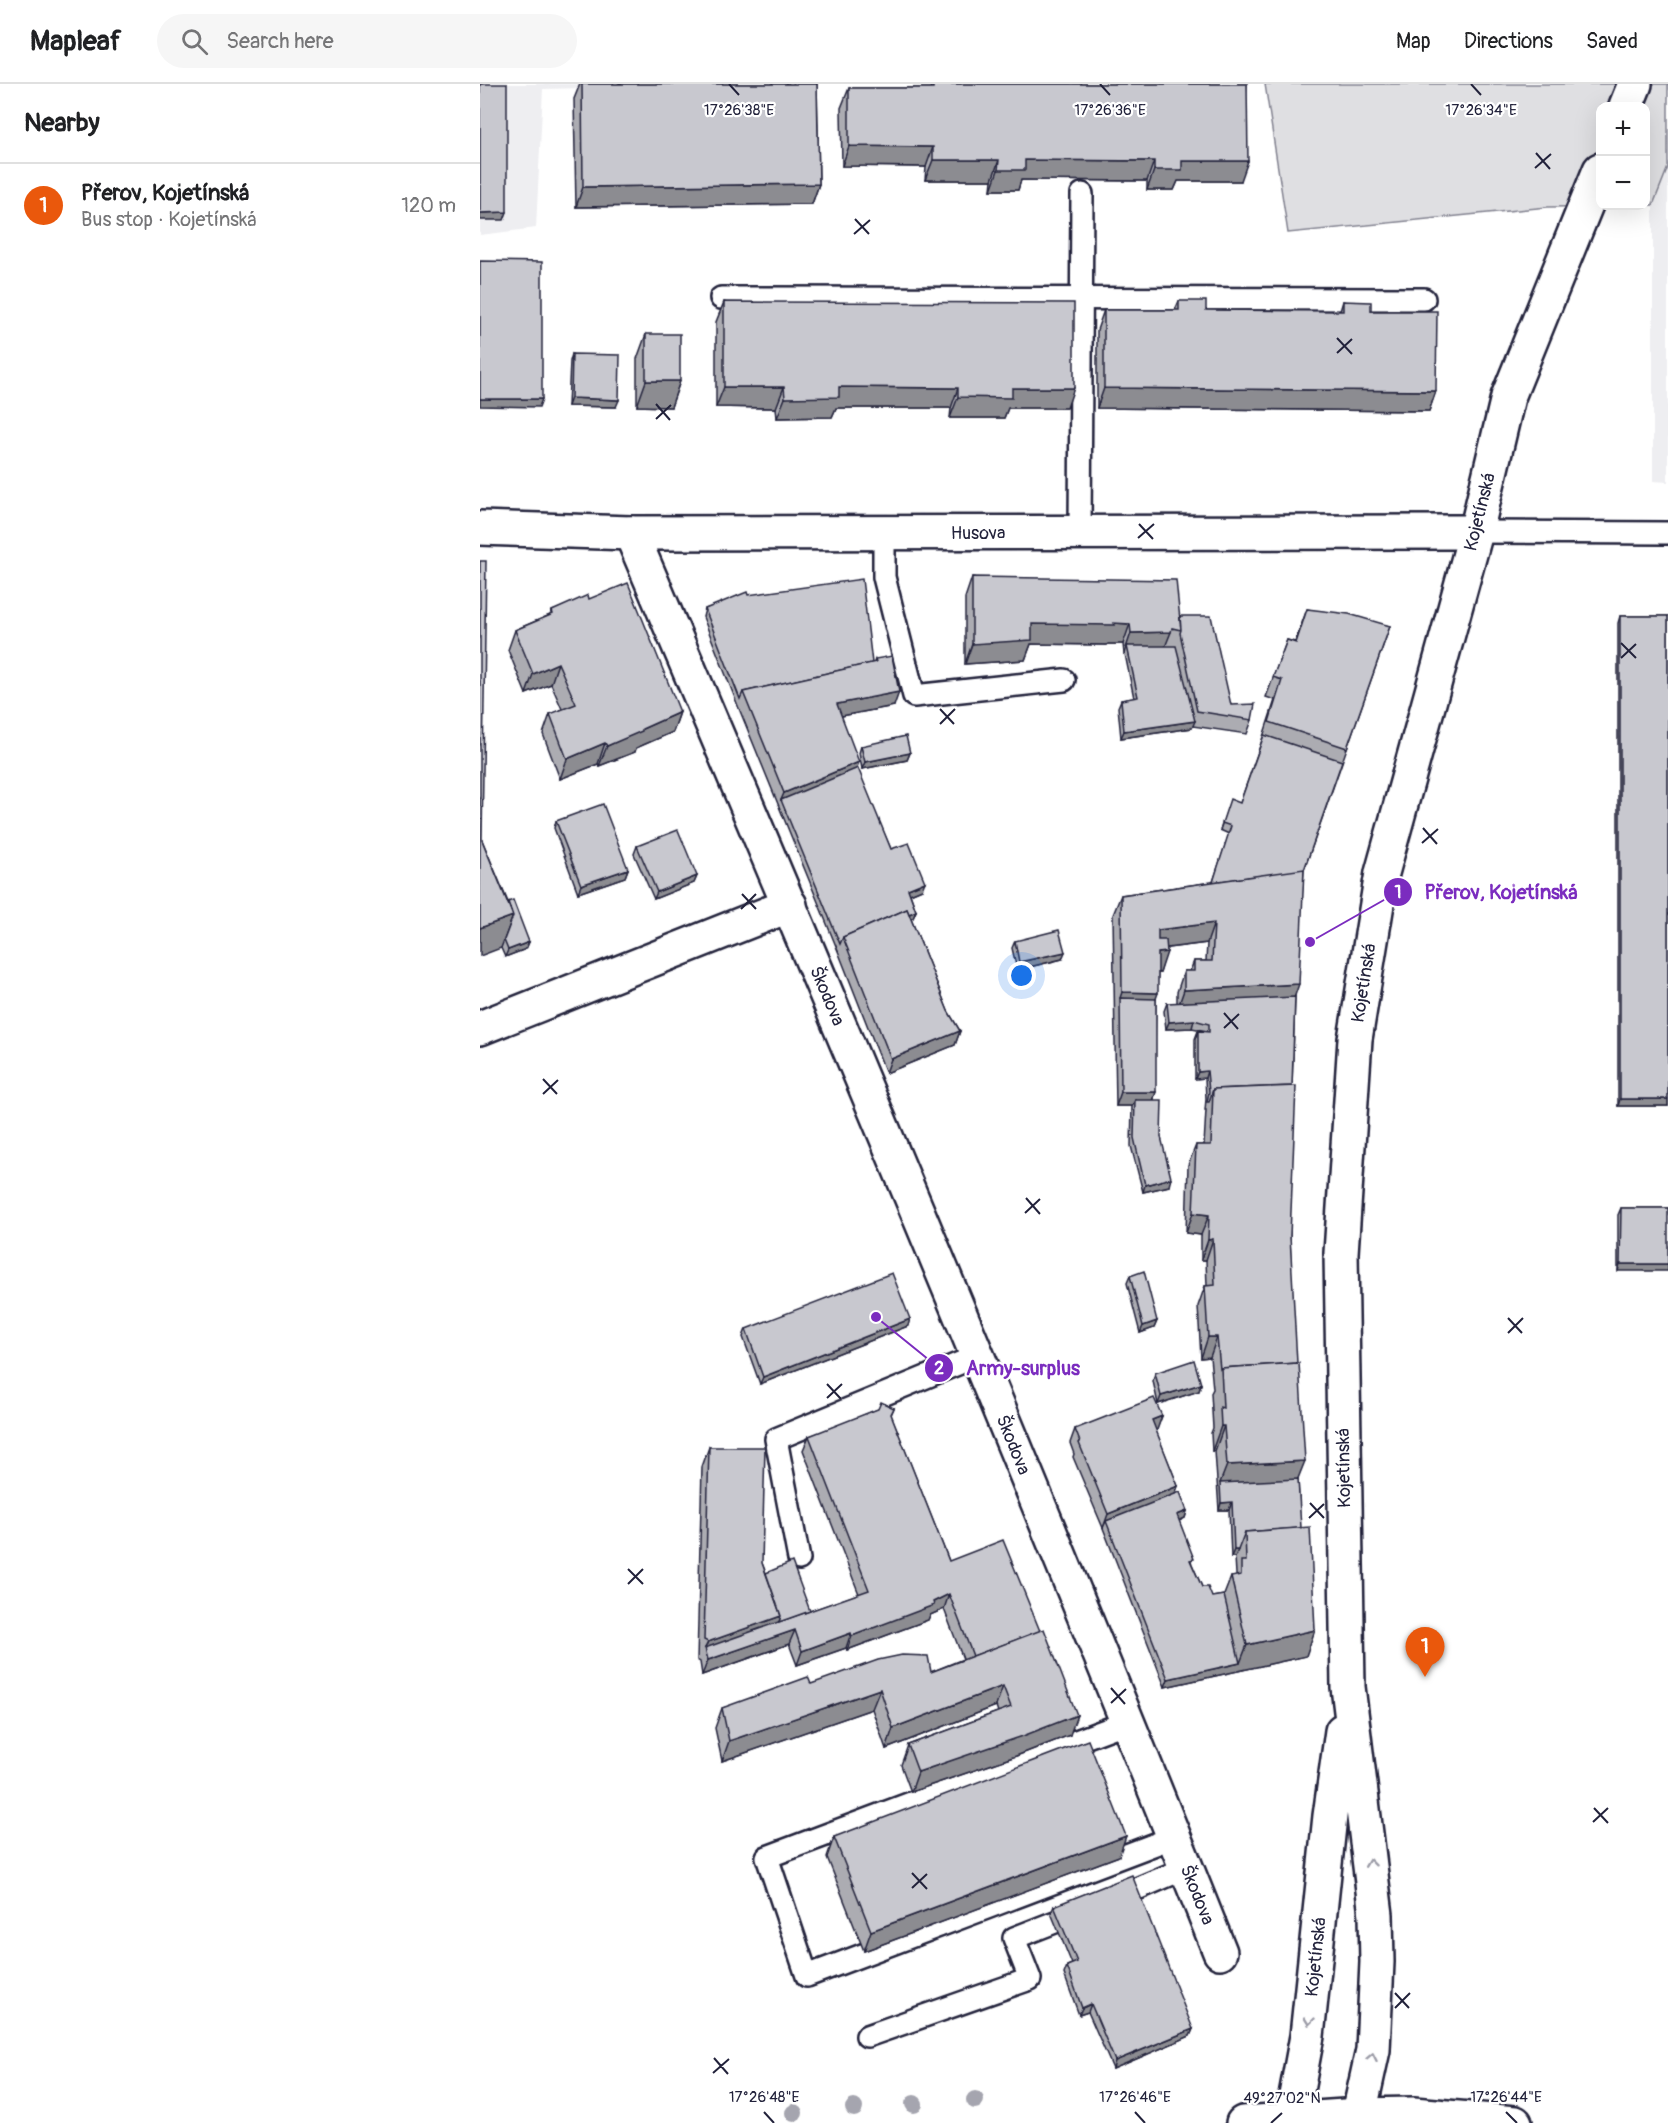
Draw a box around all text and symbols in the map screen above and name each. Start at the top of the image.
search box [157,14,577,68]
text: Mapleaf [30,24,121,59]
icon: search [178,25,211,58]
text: Search here [226,27,334,55]
text: Map [1396,28,1431,55]
text: Directions [1464,28,1553,55]
text: Saved [1586,28,1638,55]
text: 17°26'38"E [704,101,774,120]
text: 17°26'36"E [1074,101,1146,120]
text: 17°26'34"E [1445,101,1517,120]
map controls [1596,102,1650,210]
button: + [1596,102,1650,156]
text: Nearby [24,107,100,139]
button: − [1596,156,1650,210]
text: Přerov, Kojetínská [81,179,249,207]
text: 1 [40,193,47,218]
text: 120 m [401,193,456,218]
text: Bus stop · Kojetínská [81,207,257,232]
street label: Kojetínská [1459,471,1501,553]
street label: Husova [951,522,1005,545]
callout: Přerov, Kojetínská [1383,873,1590,911]
text: Přerov, Kojetínská [1424,880,1578,905]
text: 1 [1394,881,1402,904]
street label: Kojetínská [1346,942,1382,1024]
your location [1007,961,1036,990]
street label: Škodova [804,962,851,1029]
callout: Army-surplus [924,1349,1092,1387]
text: Army-surplus [966,1356,1080,1381]
text: 2 [934,1357,944,1380]
street label: Škodova [991,1411,1036,1478]
street label: Kojetínská [1332,1428,1356,1508]
pin: 1 [1406,1628,1444,1677]
one-way arrow [1364,1858,1376,1868]
street label: Škodova [1175,1861,1220,1928]
street label: Kojetínská [1300,1916,1332,1998]
one-way arrow [1303,2016,1316,2025]
one-way arrow [1365,2053,1378,2063]
text: 17°26'48"E [729,2088,800,2107]
text: 17°26'46"E [1099,2088,1171,2107]
text: 17°26'44"E [1470,2088,1542,2107]
text: 49°27'02"N [1243,2089,1321,2108]

